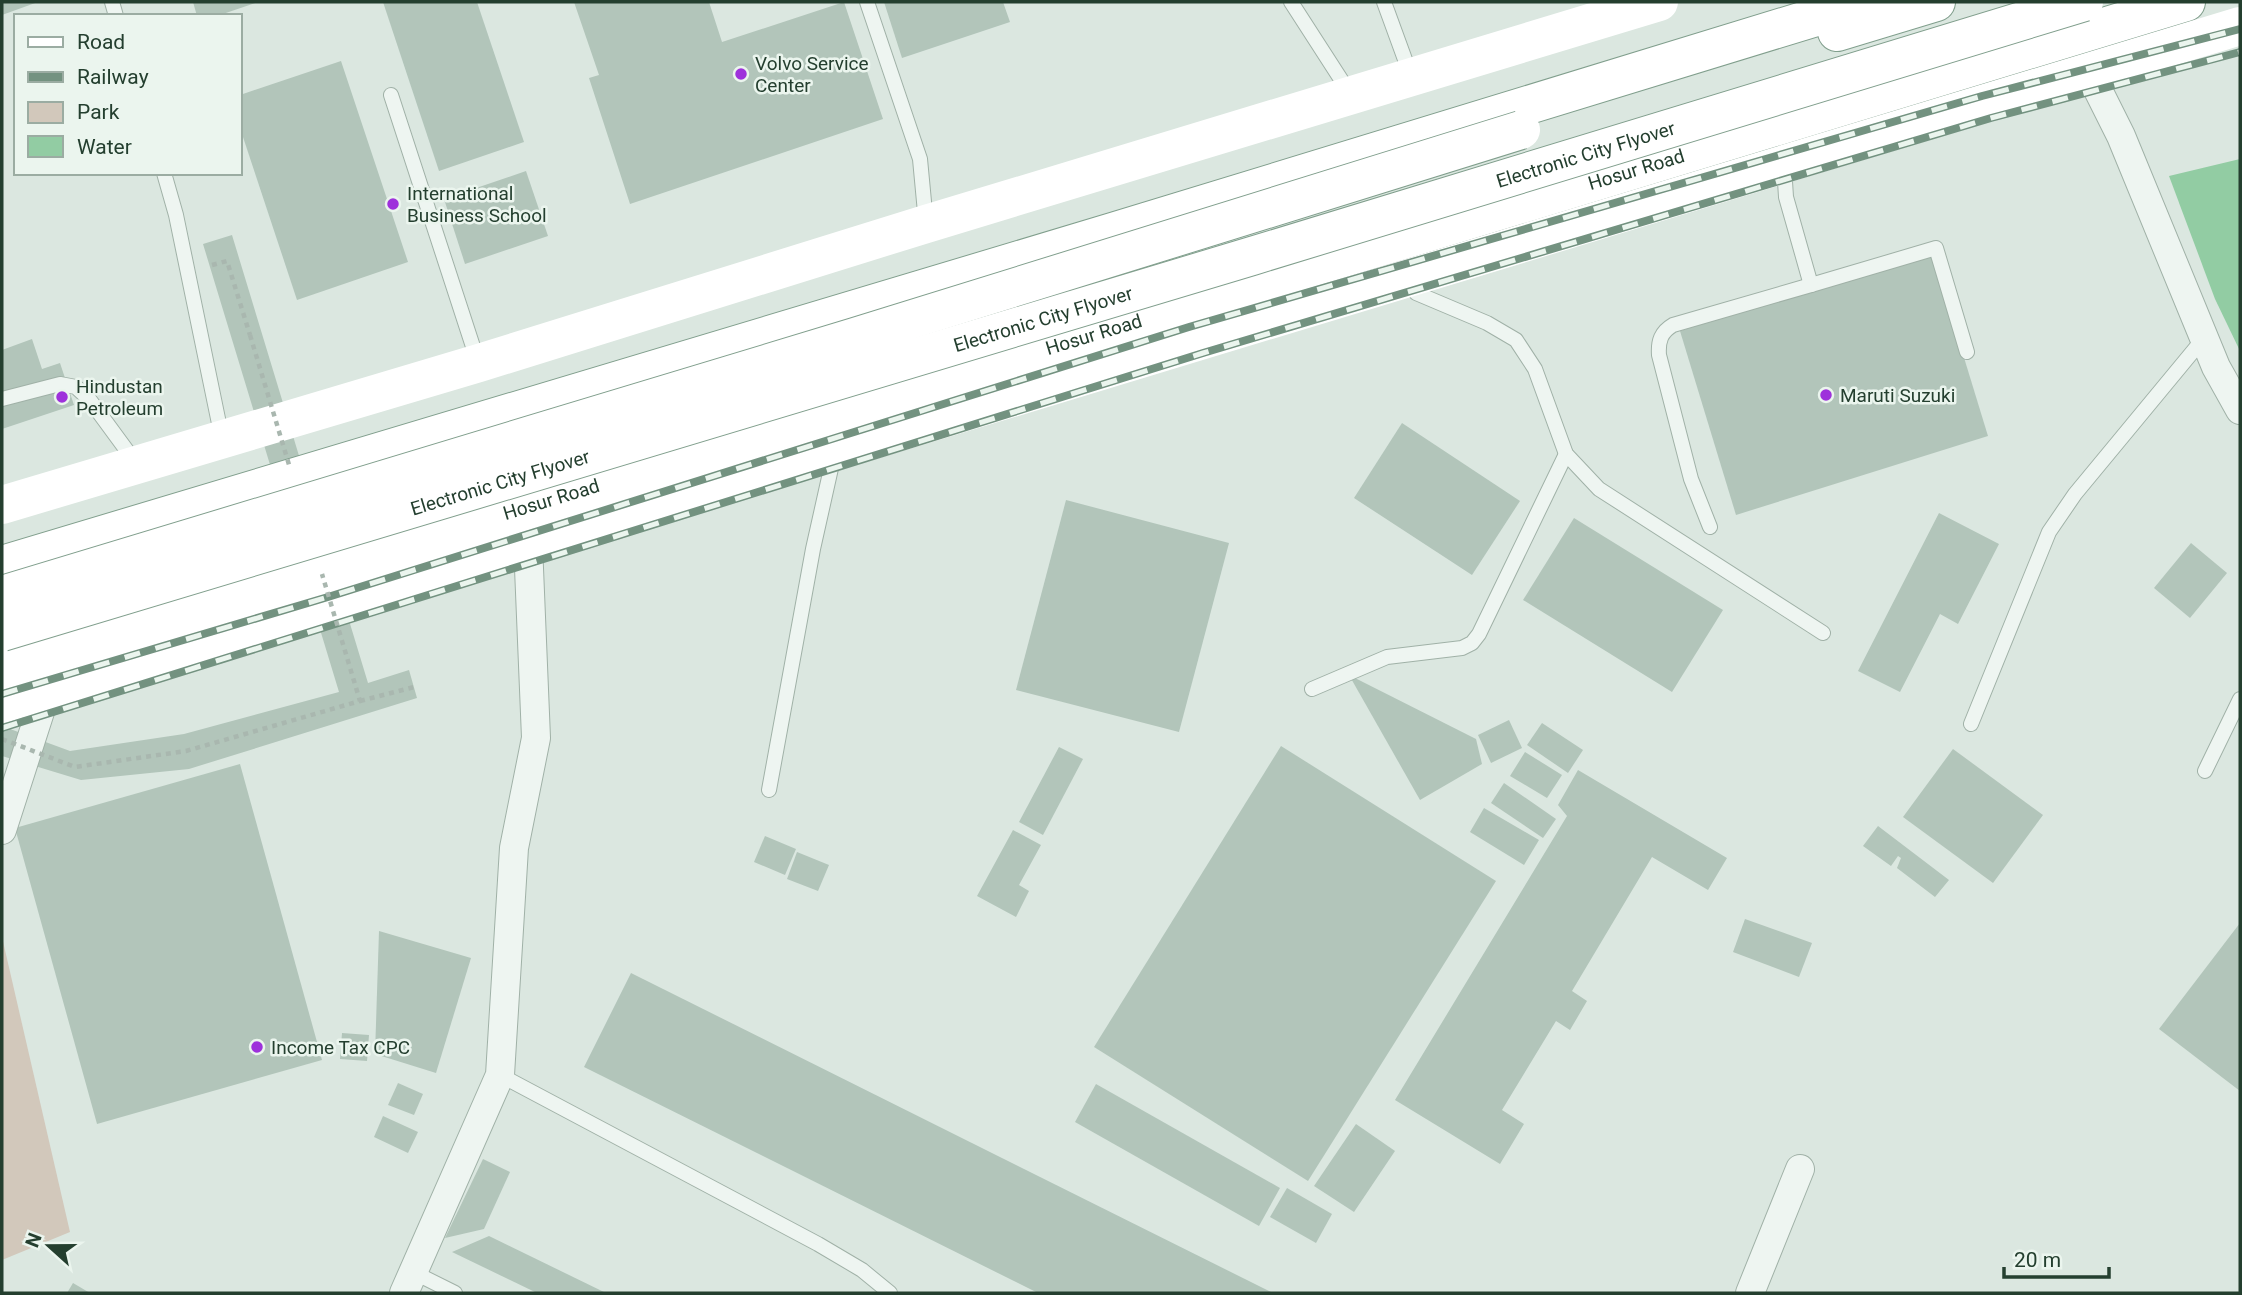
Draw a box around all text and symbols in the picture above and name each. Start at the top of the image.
legend [14,14,242,175]
text: Road [77,30,125,54]
place label: Volvo Service Center [755,52,869,97]
text: Railway [77,65,149,89]
marker: Volvo Service Center [733,66,749,82]
text: Park [77,100,120,124]
street label: Electronic City Flyover [1493,116,1678,192]
text: Water [77,135,132,159]
street label: Hosur Road [1585,144,1687,195]
place label: International Business School [407,182,547,227]
marker: International Business School [385,196,401,212]
street label: Electronic City Flyover [951,281,1136,357]
street label: Hosur Road [1043,309,1145,360]
place label: Hindustan Petroleum [76,375,163,420]
place label: Maruti Suzuki [1840,384,1955,407]
marker: Maruti Suzuki [1818,387,1834,403]
marker: Hindustan Petroleum [54,389,70,405]
street label: Electronic City Flyover [408,444,593,520]
street label: Hosur Road [500,474,602,525]
place label: Income Tax CPC [271,1036,410,1059]
marker: Income Tax CPC [249,1039,265,1055]
north arrow [14,1211,84,1281]
text: N [20,1230,47,1250]
scale bar [2004,1236,2109,1280]
text: 20 m [2014,1248,2061,1272]

